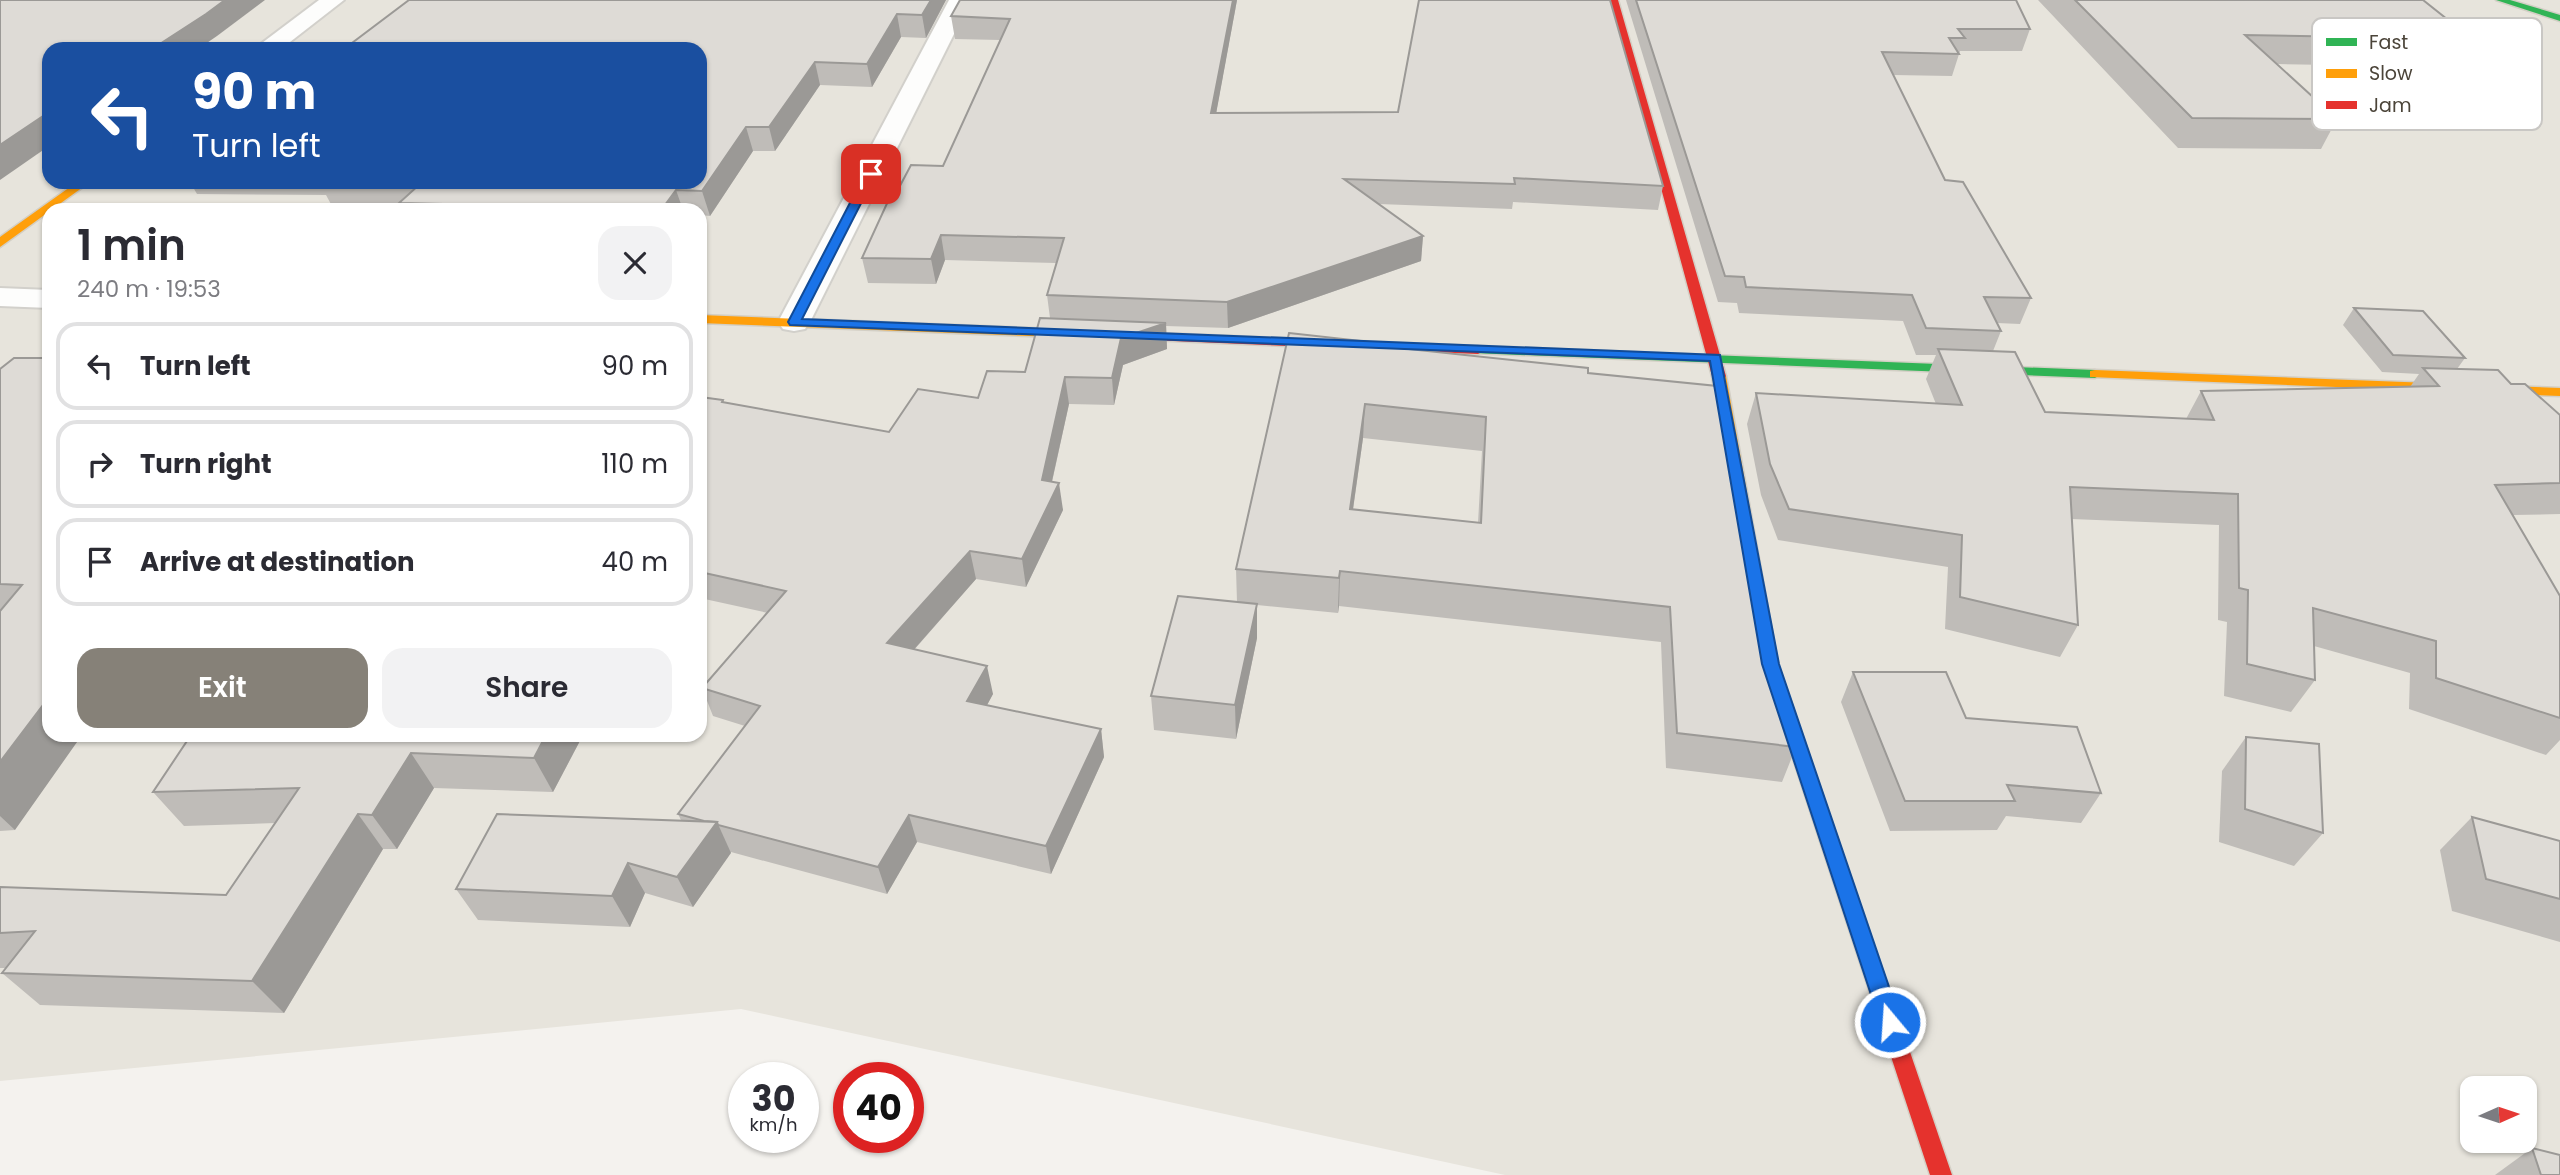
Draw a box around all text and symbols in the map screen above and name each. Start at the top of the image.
legend [2312,18,2542,130]
text: Fast [2369,29,2408,56]
text: 90 m [192,58,316,126]
text: Slow [2369,60,2413,87]
icon: left [77,70,168,161]
text: Jam [2369,92,2411,119]
text: Turn left [192,123,321,168]
pin [841,144,901,204]
icon: arrive [852,155,890,193]
text: 1 min [77,216,186,275]
button: close [598,226,672,300]
text: 240 m · 19:53 [77,273,221,305]
icon: left [81,347,119,385]
text: Turn left [140,348,251,384]
text: 90 m [602,348,668,384]
icon: right [81,445,119,483]
text: Turn right [140,446,272,482]
text: 110 m [601,446,668,482]
icon: arrive [81,543,119,581]
text: Arrive at destination [140,544,415,580]
text: 40 m [602,544,668,580]
button: Exit [77,648,368,728]
button: Share [382,648,672,728]
position arrow [1853,985,1927,1059]
speed limit sign: 40 [833,1062,924,1153]
text: 30 [752,1074,796,1123]
north arrow [2460,1076,2538,1153]
map controls [2460,1076,2537,1153]
text: km/h [750,1112,797,1137]

